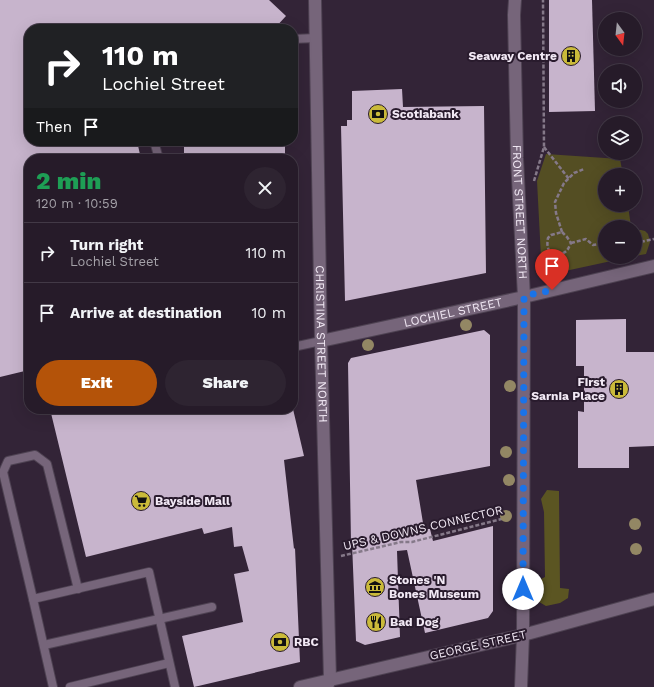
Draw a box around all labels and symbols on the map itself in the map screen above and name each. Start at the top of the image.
north arrow [598,12,642,56]
building icon: Seaway Centre [560,45,582,67]
place label: Seaway Centre [469,49,557,63]
bank icon: Scotiabank [367,103,389,125]
place label: Scotiabank [392,107,459,121]
street label: FRONT STREET NORTH [510,144,530,279]
pin [535,249,569,290]
street label: CHRISTINA STREET NORTH [313,265,330,423]
street label: LOCHIEL STREET [402,295,503,330]
place label: First Sarnia Place [531,375,606,403]
building icon: First Sarnia Place [608,378,630,400]
supermarket icon: Bayside Mall [130,490,152,512]
place label: Bayside Mall [155,494,230,508]
street label: UPS & DOWNS CONNECTOR [342,503,504,553]
position arrow [502,568,544,610]
place label: Stones 'N Bones Museum [389,573,479,601]
museum icon: Stones 'N Bones Museum [364,576,386,598]
restaurant icon: Bad Dog [365,611,387,633]
place label: Bad Dog [390,615,439,629]
street label: GEORGE STREET [428,627,528,663]
bank icon: RBC [269,631,291,653]
place label: RBC [294,635,319,649]

